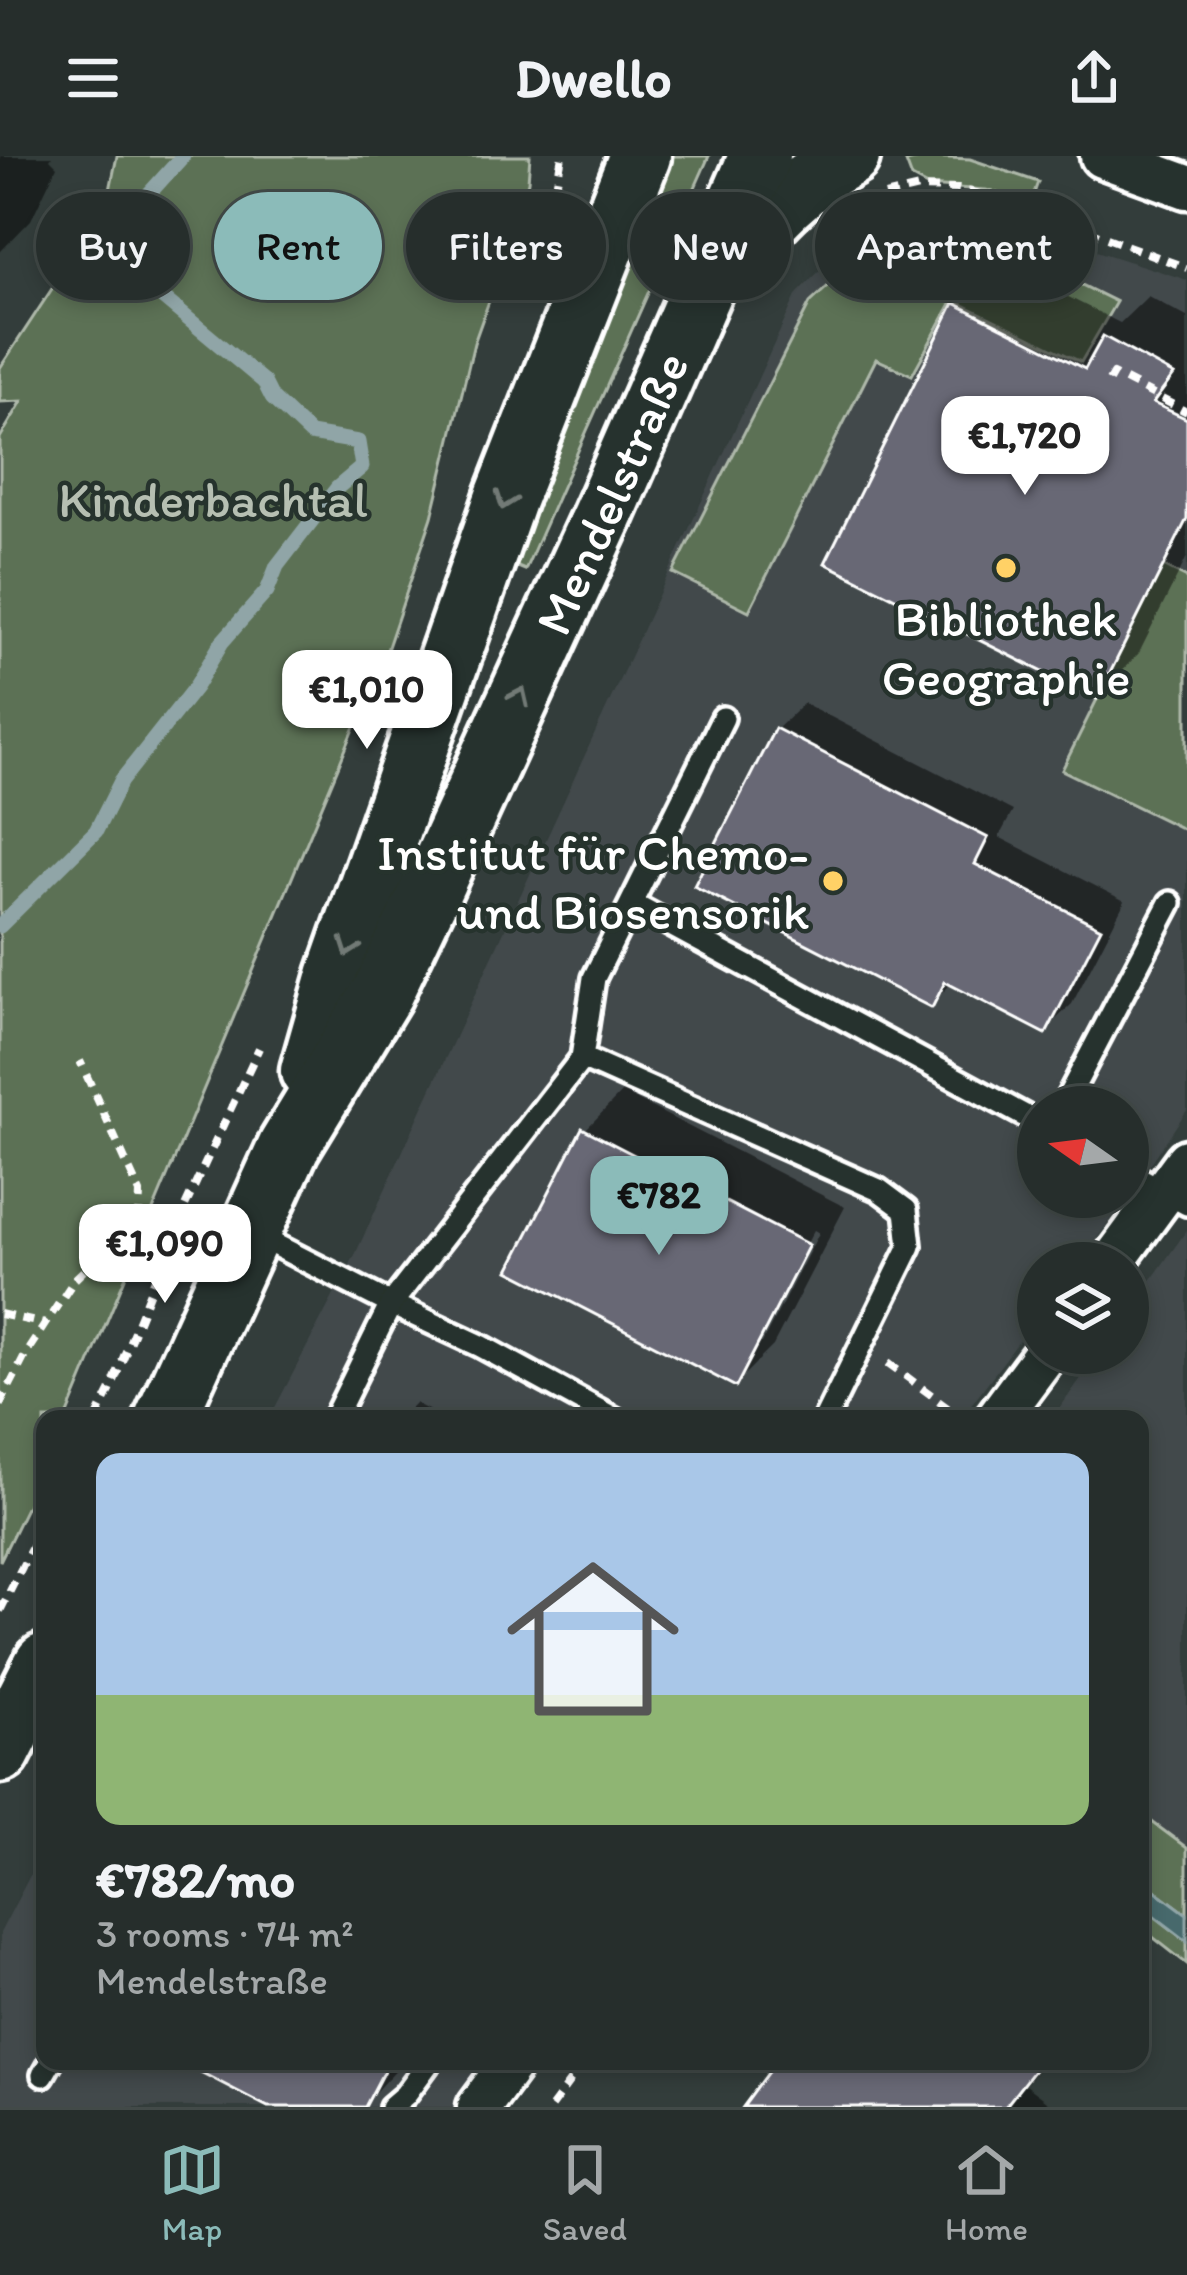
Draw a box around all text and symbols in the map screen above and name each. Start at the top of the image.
icon: menu [60,45,126,111]
icon: share [1061,45,1127,111]
text: Dwello [515,46,672,111]
chip: Buy [36,192,190,300]
chip: Rent [214,192,382,300]
chip: Filters [406,192,606,300]
chip: New [630,192,791,300]
chip: Apartment [815,192,1095,300]
street label: Mendelstraße [522,342,702,644]
pin: €1,720 [927,396,1123,498]
text: €1,720 [968,411,1082,458]
park label: Kinderbachtal [58,469,368,530]
one-way arrow [495,489,519,510]
marker: Bibliothek Geographie [993,555,1019,581]
place label: Bibliothek Geographie [882,588,1130,708]
pin: €1,010 [269,650,465,752]
text: €1,010 [309,665,425,712]
one-way arrow [506,687,530,708]
place label: Institut für Chemo- und Biosensorik [377,822,809,942]
marker: Institut für Chemo- und Biosensorik [820,868,846,894]
one-way arrow [338,936,363,957]
north arrow [1017,1086,1149,1218]
map controls [1017,1086,1149,1374]
pin: €782 [588,1156,730,1258]
text: €782 [617,1171,701,1218]
pin: €1,090 [67,1204,263,1306]
text: €1,090 [106,1219,224,1266]
button: layers [1017,1242,1149,1374]
icon: home [485,1531,701,1747]
text: €782/mo [96,1849,295,1910]
text: 3 rooms · 74 m² [96,1910,354,1957]
text: Mendelstraße [96,1957,328,2004]
tab: Map [159,2137,225,2248]
tab: Saved [543,2137,627,2248]
tab: Home [945,2137,1028,2248]

